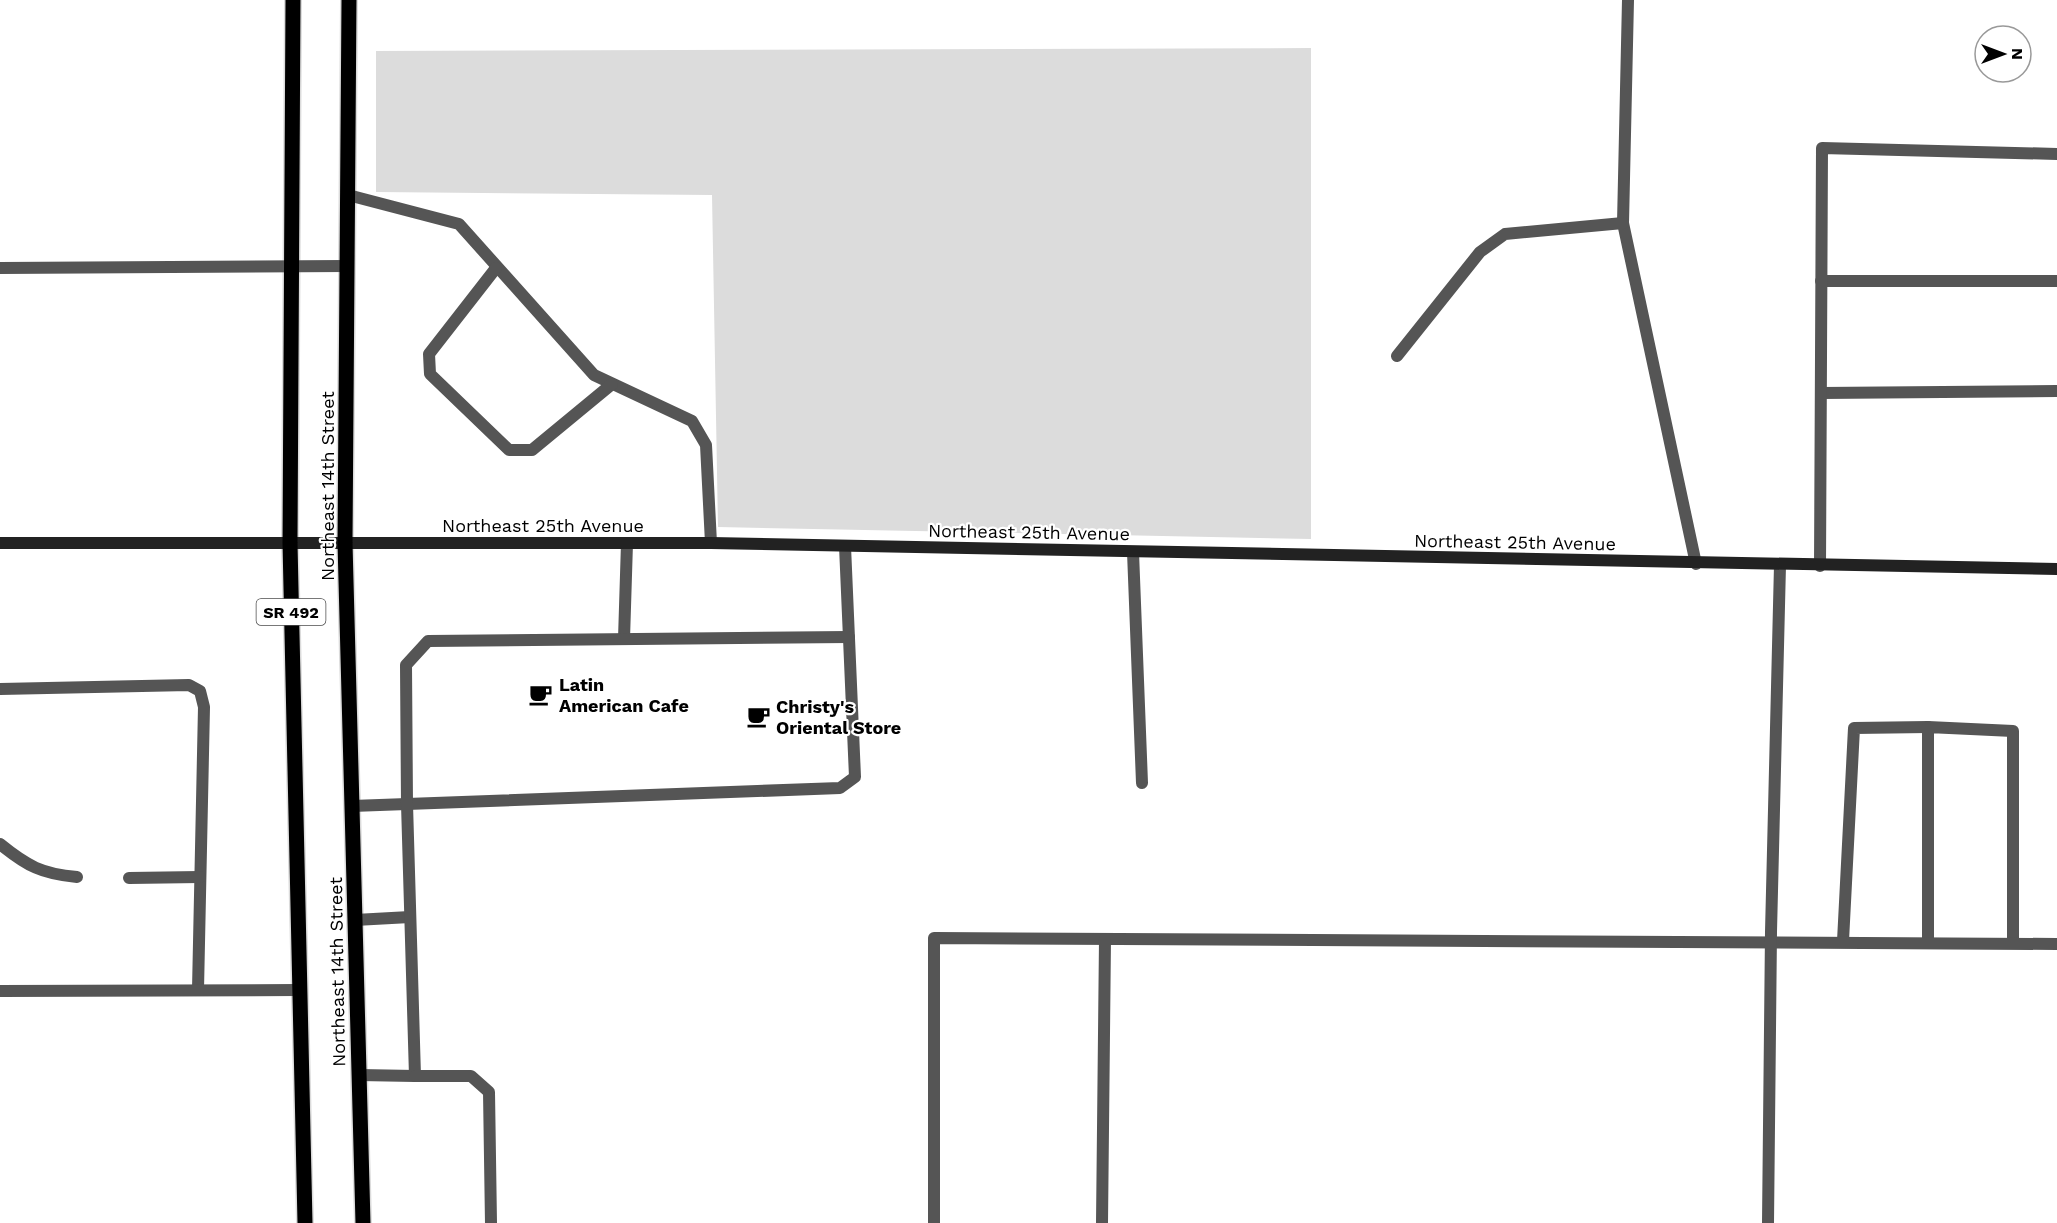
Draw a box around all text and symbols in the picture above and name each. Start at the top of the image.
north arrow [1973,24,2033,84]
text: N [2008,48,2027,60]
street label: Northeast 14th Street [317,391,338,581]
street label: Northeast 25th Avenue [442,515,644,536]
street label: Northeast 25th Avenue [928,520,1130,544]
street label: Northeast 25th Avenue [1414,530,1616,554]
road number: SR 492 [256,599,326,625]
place label: Latin American Cafe [559,674,689,716]
cafe icon: Latin American Cafe [528,681,554,707]
place label: Christy's Oriental Store [776,696,901,738]
cafe icon: Christy's Oriental Store [745,703,771,729]
street label: Northeast 14th Street [325,877,349,1067]

